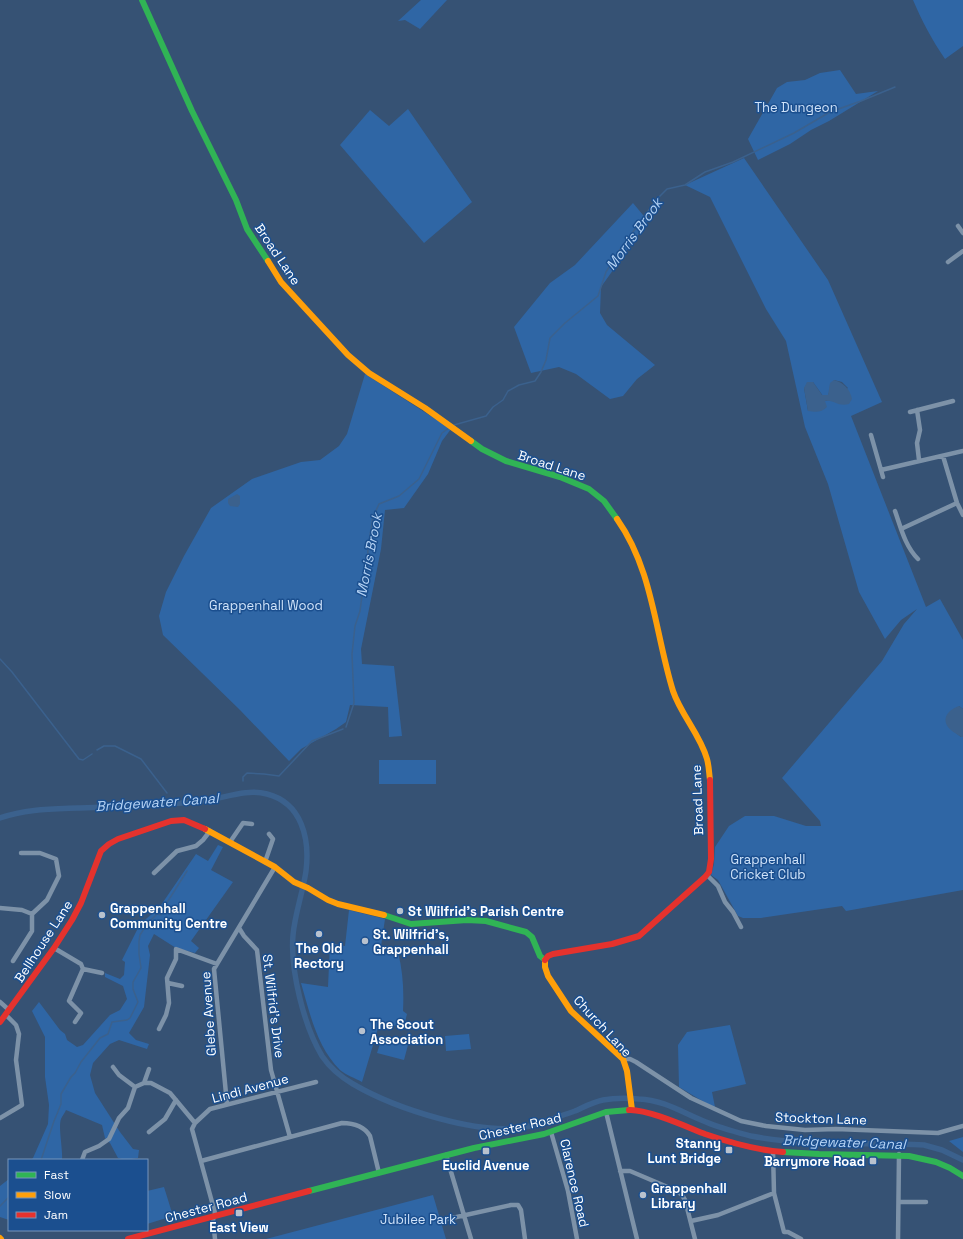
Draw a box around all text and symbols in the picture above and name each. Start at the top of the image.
park label: The Dungeon [754,99,838,116]
water label: Morris Brook [602,193,667,274]
street label: Broad Lane [251,220,304,288]
street label: Broad Lane [516,446,588,484]
water label: Morris Brook [352,510,386,598]
park label: Grappenhall Wood [209,597,323,614]
street label: Broad Lane [688,764,707,836]
water label: Bridgewater Canal [95,789,221,815]
park label: Grappenhall Cricket Club [730,851,806,883]
street label: Bellhouse Lane [10,897,76,986]
place label: Grappenhall Community Centre [110,900,227,932]
place label: St Wilfrid's Parish Centre [408,903,564,920]
marker: St Wilfrid's Parish Centre [395,906,405,916]
marker: Grappenhall Community Centre [97,910,107,920]
place label: St. Wilfrid's, Grappenhall [373,926,449,958]
marker: The Old Rectory [314,929,324,939]
marker: St. Wilfrid's, Grappenhall [360,936,370,946]
place label: The Old Rectory [294,940,344,972]
street label: St. Wilfrid's Drive [259,953,288,1059]
street label: Glebe Avenue [197,971,220,1057]
street label: Church Lane [570,992,636,1061]
place label: The Scout Association [370,1016,443,1048]
marker: The Scout Association [357,1026,367,1036]
street label: Lindi Avenue [210,1070,290,1107]
street label: Stockton Lane [775,1108,867,1129]
street label: Chester Road [477,1109,563,1144]
water label: Bridgewater Canal [782,1131,907,1153]
place label: Stanny Lunt Bridge [648,1135,721,1167]
street label: Clarence Road [556,1137,593,1229]
marker: Stanny Lunt Bridge [724,1145,734,1155]
marker: Euclid Avenue [481,1146,491,1156]
place label: Barrymore Road [764,1153,865,1170]
marker: Barrymore Road [868,1156,878,1166]
place label: Euclid Avenue [442,1157,530,1174]
legend [8,1159,148,1231]
text: Fast [44,1167,69,1183]
place label: Grappenhall Library [651,1180,727,1212]
text: Slow [44,1187,71,1203]
street label: Chester Road [163,1188,249,1227]
marker: Grappenhall Library [638,1190,648,1200]
text: Jam [44,1207,68,1223]
marker: East View [234,1208,244,1218]
park label: Jubilee Park [380,1211,456,1228]
place label: East View [209,1219,269,1236]

